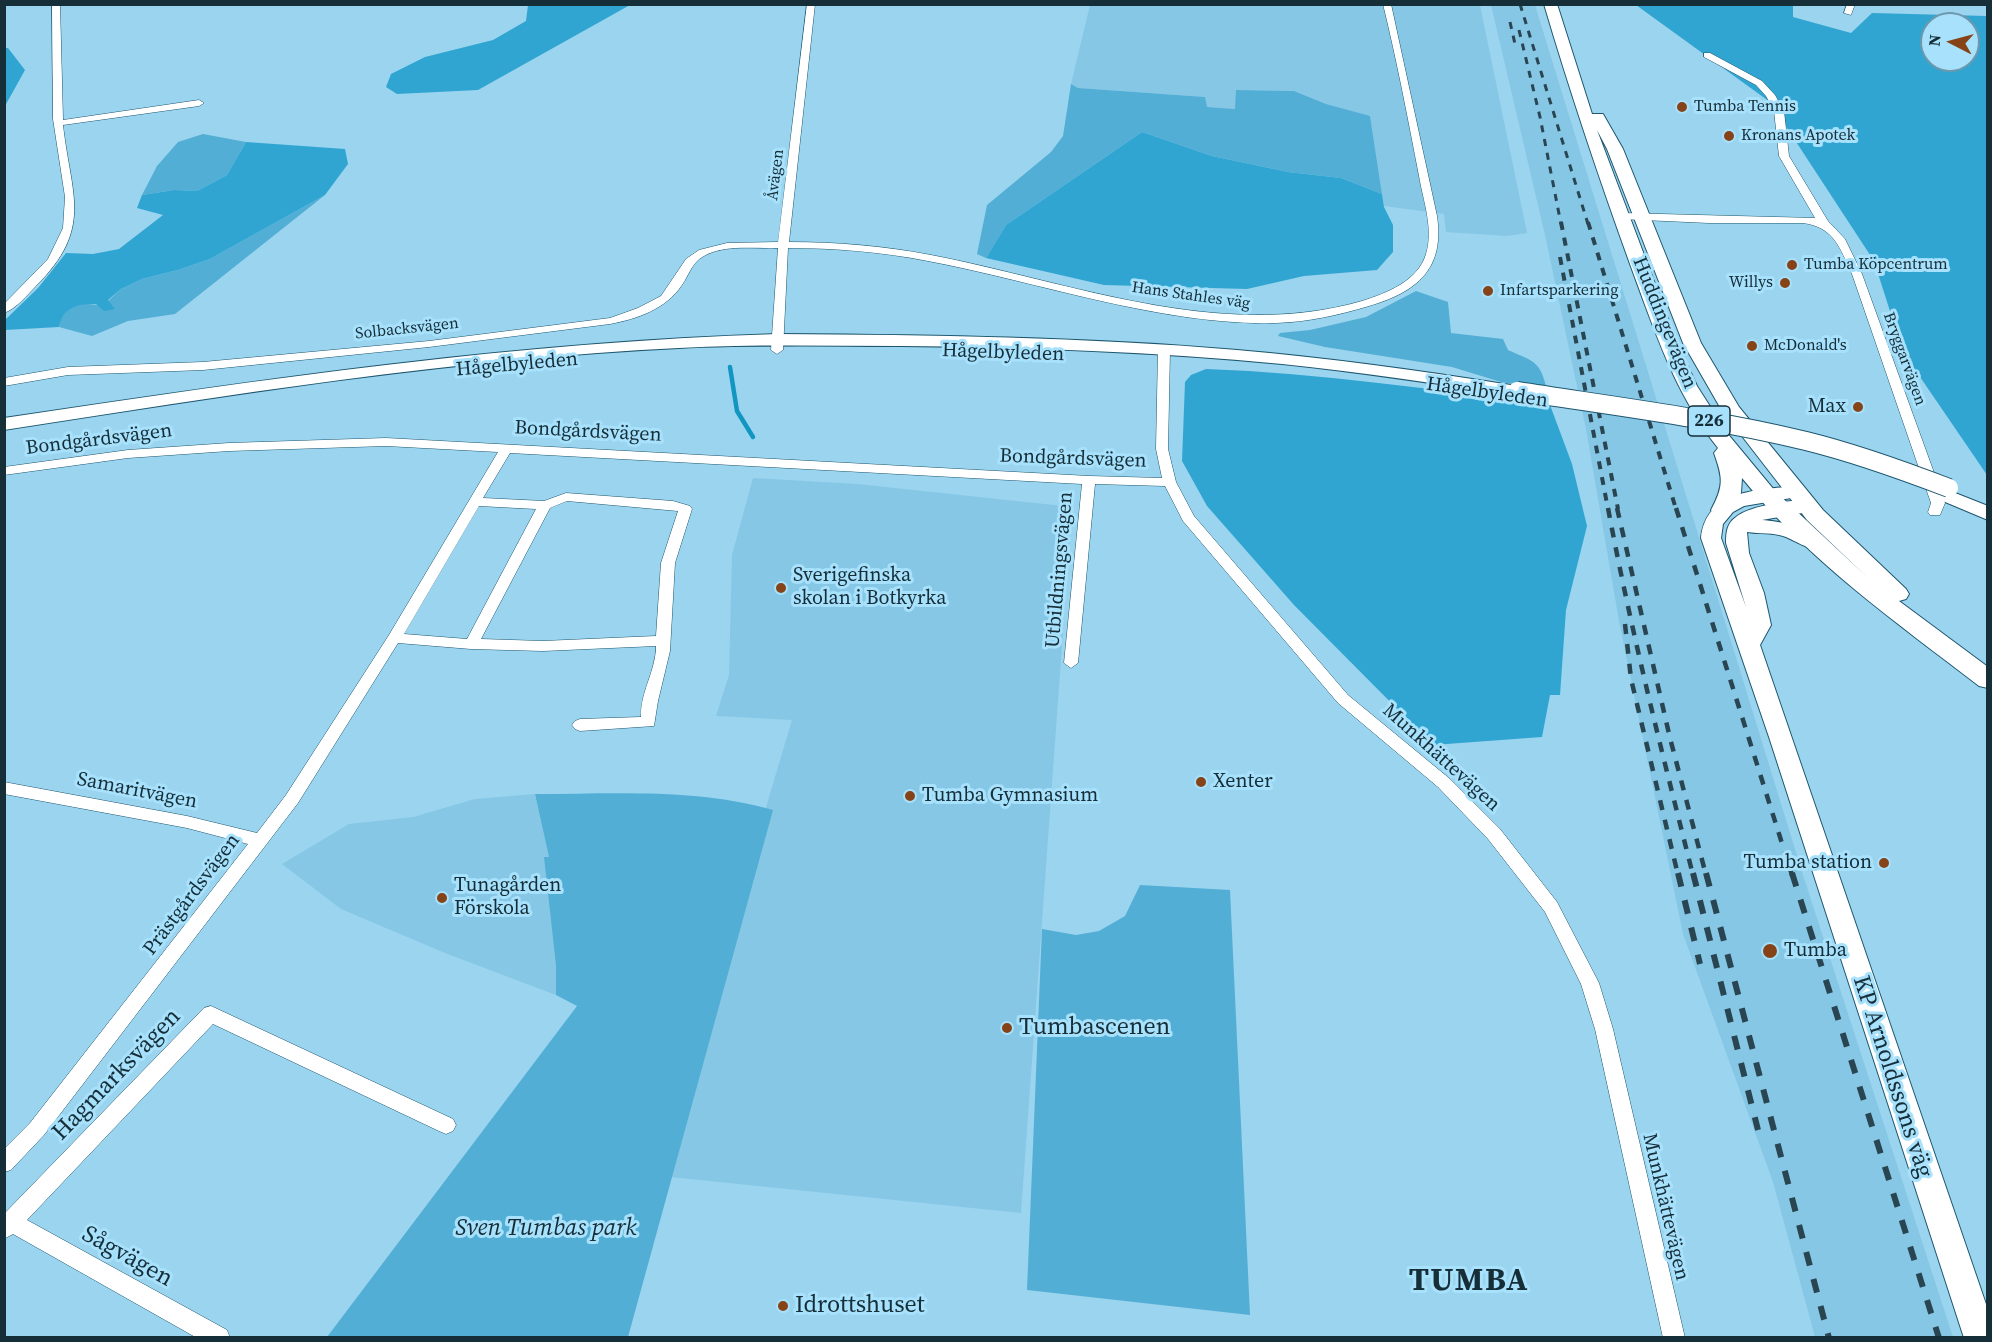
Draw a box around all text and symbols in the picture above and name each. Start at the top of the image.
north arrow [1920,12,1980,72]
text: N [1923,33,1946,47]
place label: Tumba Tennis [1694,97,1796,117]
marker: Tumba Tennis [1675,100,1689,114]
place label: Kronans Apotek [1741,126,1855,146]
marker: Kronans Apotek [1722,129,1736,143]
street label: Åvägen [763,148,789,202]
street label: Huddingevägen [1627,254,1701,392]
place label: Tumba Köpcentrum [1804,255,1948,275]
marker: Tumba Köpcentrum [1785,258,1799,272]
place label: Willys [1729,273,1773,293]
marker: Willys [1778,276,1792,290]
street label: Hans Stahles väg [1131,278,1251,314]
place label: Infartsparkering [1500,281,1619,301]
marker: Infartsparkering [1481,284,1495,298]
street label: Bryggarvägen [1878,310,1930,408]
street label: Solbacksvägen [354,314,460,344]
place label: McDonald's [1764,336,1847,356]
street label: Hågelbyleden [941,339,1065,367]
marker: McDonald's [1745,339,1759,353]
street label: Hågelbyleden [455,348,579,382]
street label: Hågelbyleden [1425,373,1549,413]
place label: Max [1808,395,1846,419]
marker: Max [1851,400,1865,414]
road number: 226 [1688,406,1730,436]
street label: Bondgårdsvägen [514,416,662,448]
street label: Bondgårdsvägen [24,419,174,461]
street label: Bondgårdsvägen [999,444,1147,474]
street label: Utbildningsvägen [1041,491,1079,649]
place label: Sverigefinska skolan i Botkyrka [793,564,946,611]
marker: Sverigefinska skolan i Botkyrka [774,581,788,595]
street label: Munkhättevägen [1377,699,1505,817]
street label: Samaritvägen [75,768,199,814]
place label: Xenter [1213,770,1273,794]
marker: Xenter [1194,775,1208,789]
place label: Tumba Gymnasium [922,784,1098,808]
marker: Tumba Gymnasium [903,789,917,803]
street label: Prästgårdsvägen [139,830,245,960]
place label: Tumba station [1743,851,1872,875]
marker: Tumba station [1877,856,1891,870]
place label: Tunagården Förskola [454,874,561,921]
marker: Tunagården Förskola [435,891,449,905]
place label: Tumba [1784,939,1847,963]
marker: Tumba [1761,942,1779,960]
street label: KP Arnoldssons väg [1846,972,1938,1182]
street label: Hagmarksvägen [47,1003,187,1147]
place label: Tumbascenen [1019,1014,1170,1042]
marker: Tumbascenen [1000,1021,1014,1035]
street label: Munkhättevägen [1636,1131,1694,1283]
park label: Sven Tumbas park [455,1215,637,1243]
street label: Sågvägen [77,1220,177,1294]
district label: TUMBA [1409,1263,1529,1301]
place label: Idrottshuset [795,1292,925,1320]
marker: Idrottshuset [776,1299,790,1313]

